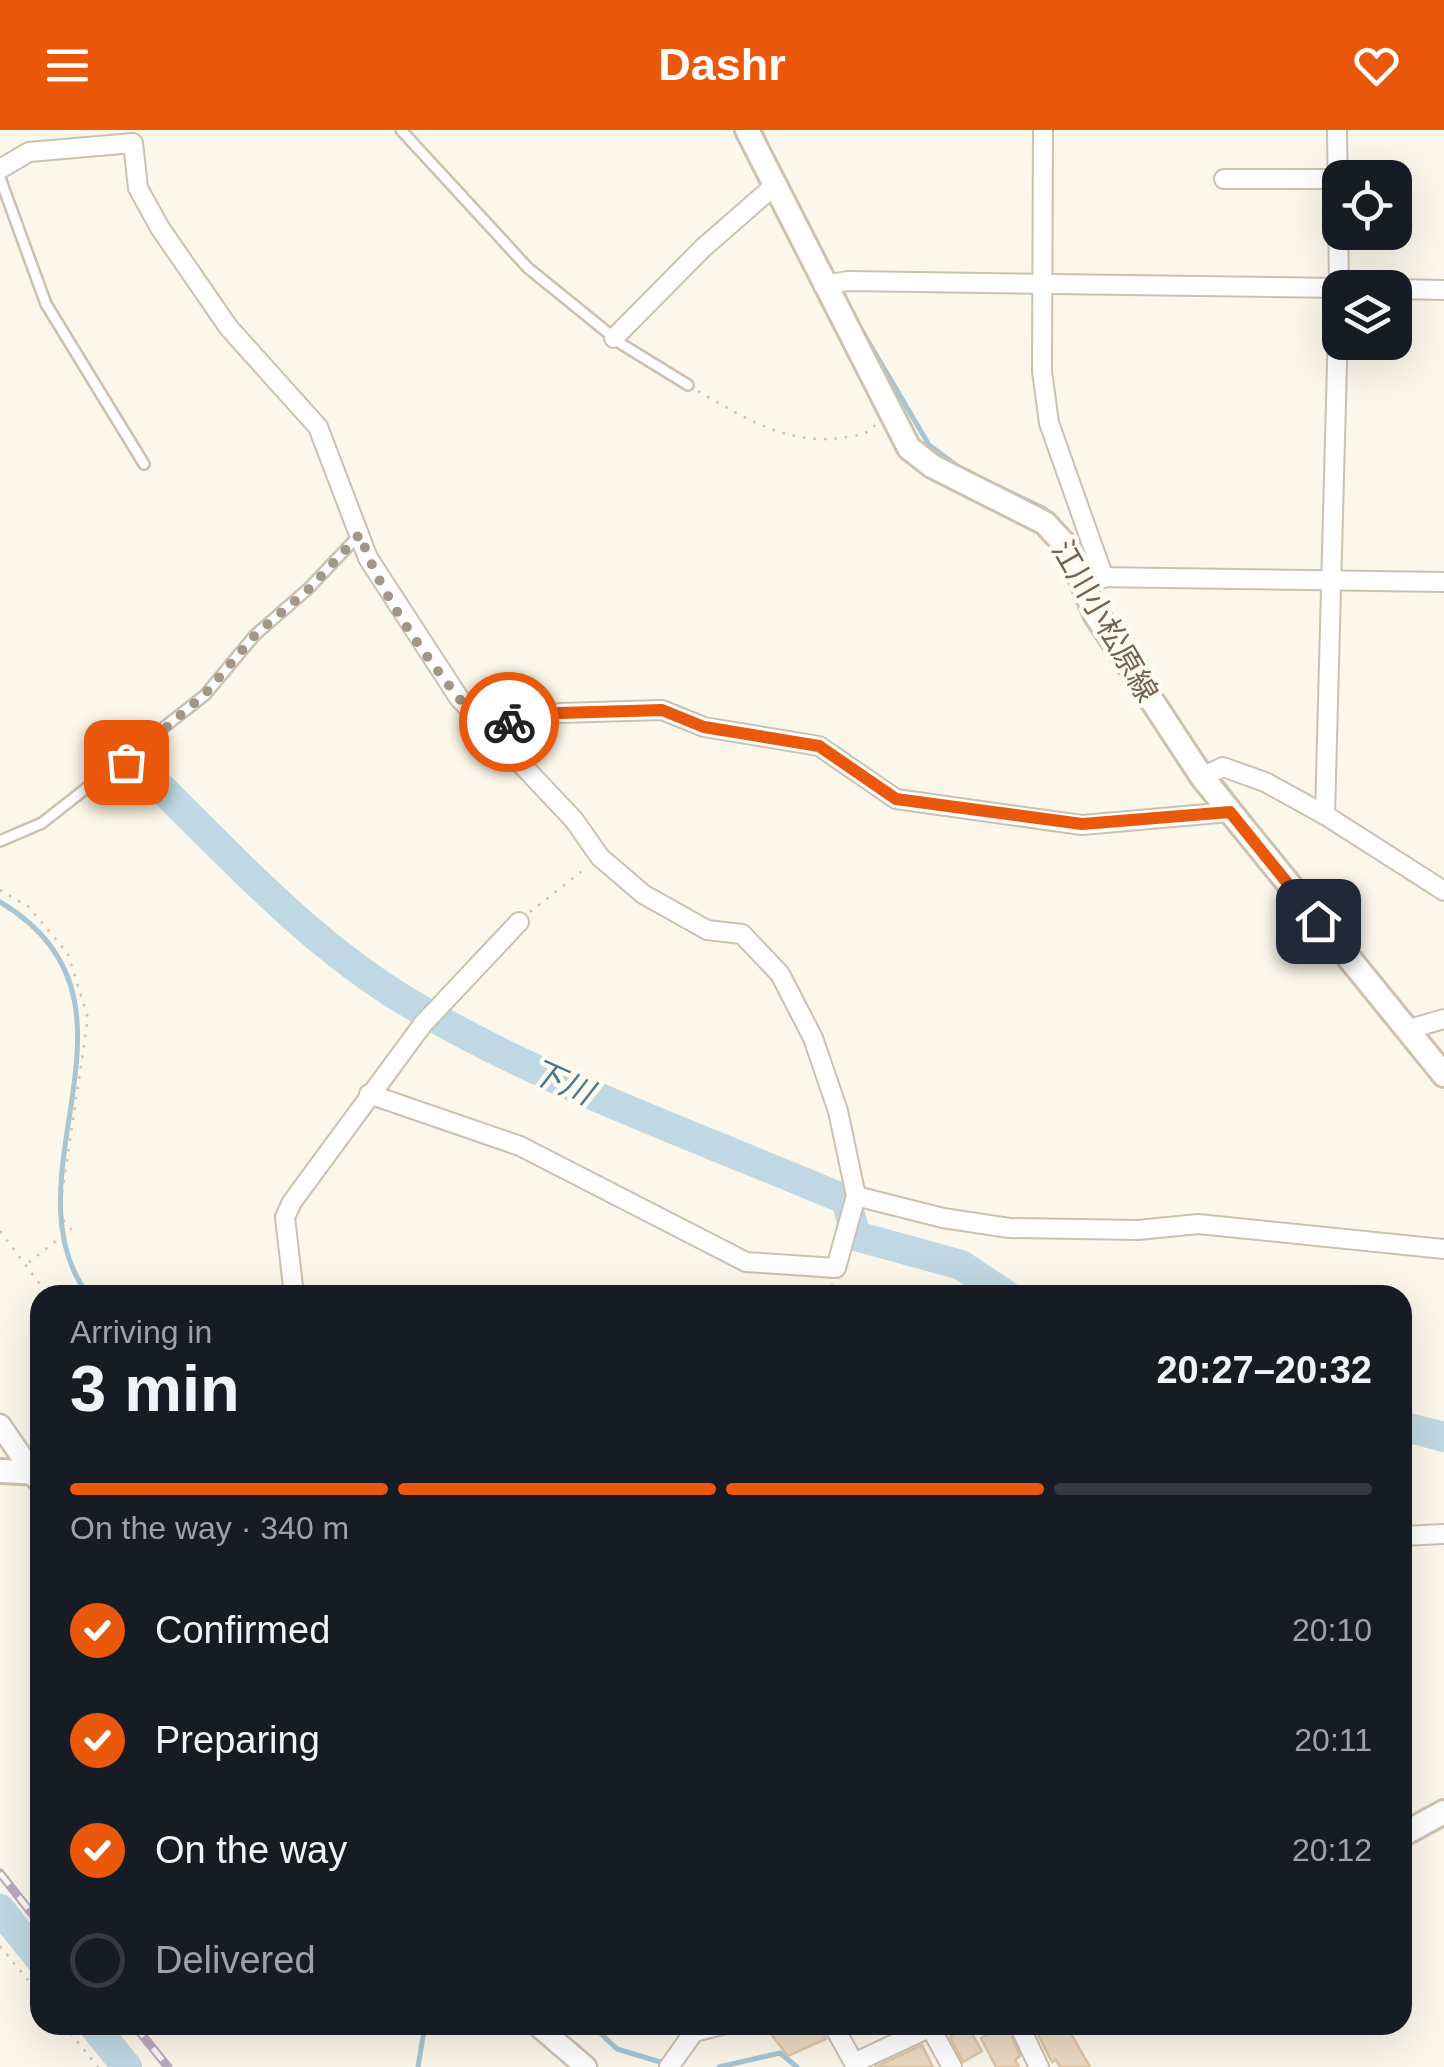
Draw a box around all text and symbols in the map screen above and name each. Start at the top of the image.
icon: menu [40,38,95,93]
icon: heart [1349,38,1404,93]
text: Dashr [658,39,786,90]
map controls [1322,160,1412,360]
button: locate [1322,160,1412,250]
button: layers [1322,270,1412,360]
street label: 江川小松原線 [1046,535,1164,707]
courier [459,672,559,772]
icon: bike [482,695,537,750]
pin [84,720,169,805]
icon: bag [99,735,154,790]
pin [1276,879,1361,964]
icon: home [1291,894,1346,949]
water label: 下川 [525,1053,601,1113]
text: Arriving in [70,1314,212,1350]
text: 20:27–20:32 [1156,1349,1372,1391]
text: 3 min [70,1352,240,1425]
text: On the way · 340 m [70,1510,349,1546]
icon: check [70,1603,125,1658]
text: Confirmed [155,1609,330,1651]
text: 20:10 [1292,1612,1372,1648]
icon: check [70,1713,125,1768]
text: Preparing [155,1719,320,1761]
text: 20:11 [1294,1722,1372,1758]
icon: check [70,1823,125,1878]
text: On the way [155,1829,347,1871]
text: 20:12 [1292,1832,1372,1868]
text: Delivered [155,1939,316,1981]

